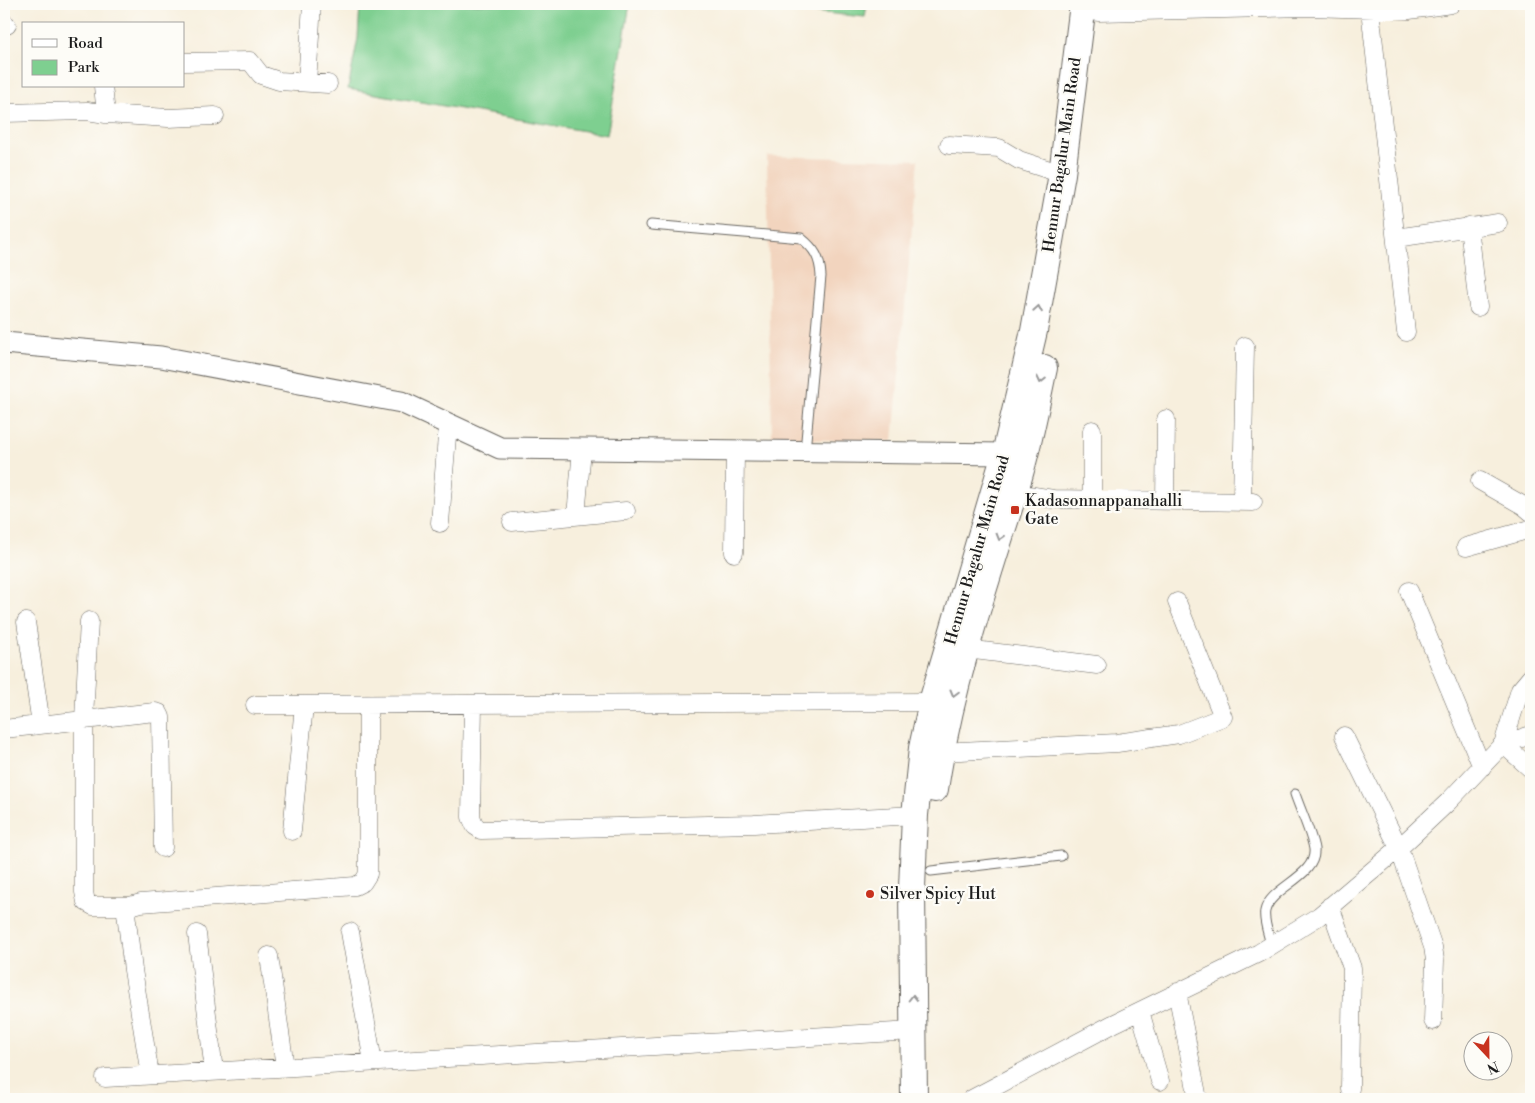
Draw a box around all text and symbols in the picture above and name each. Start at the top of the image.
legend [22,22,185,88]
text: Road [68,34,103,53]
street label: Hennur Bagalur Main Road [1038,56,1086,254]
text: Park [68,58,100,77]
one-way arrow [1032,305,1042,314]
one-way arrow [1036,376,1047,385]
street label: Hennur Bagalur Main Road [940,453,1014,647]
place label: Kadasonnappanahalli Gate [1025,491,1182,529]
marker: Kadasonnappanahalli Gate [1009,504,1021,516]
one-way arrow [995,533,1005,541]
one-way arrow [949,689,960,698]
place label: Silver Spicy Hut [880,884,996,904]
marker: Silver Spicy Hut [864,888,876,900]
one-way arrow [908,994,918,1002]
north arrow [1462,1030,1512,1080]
text: N [1484,1057,1501,1078]

